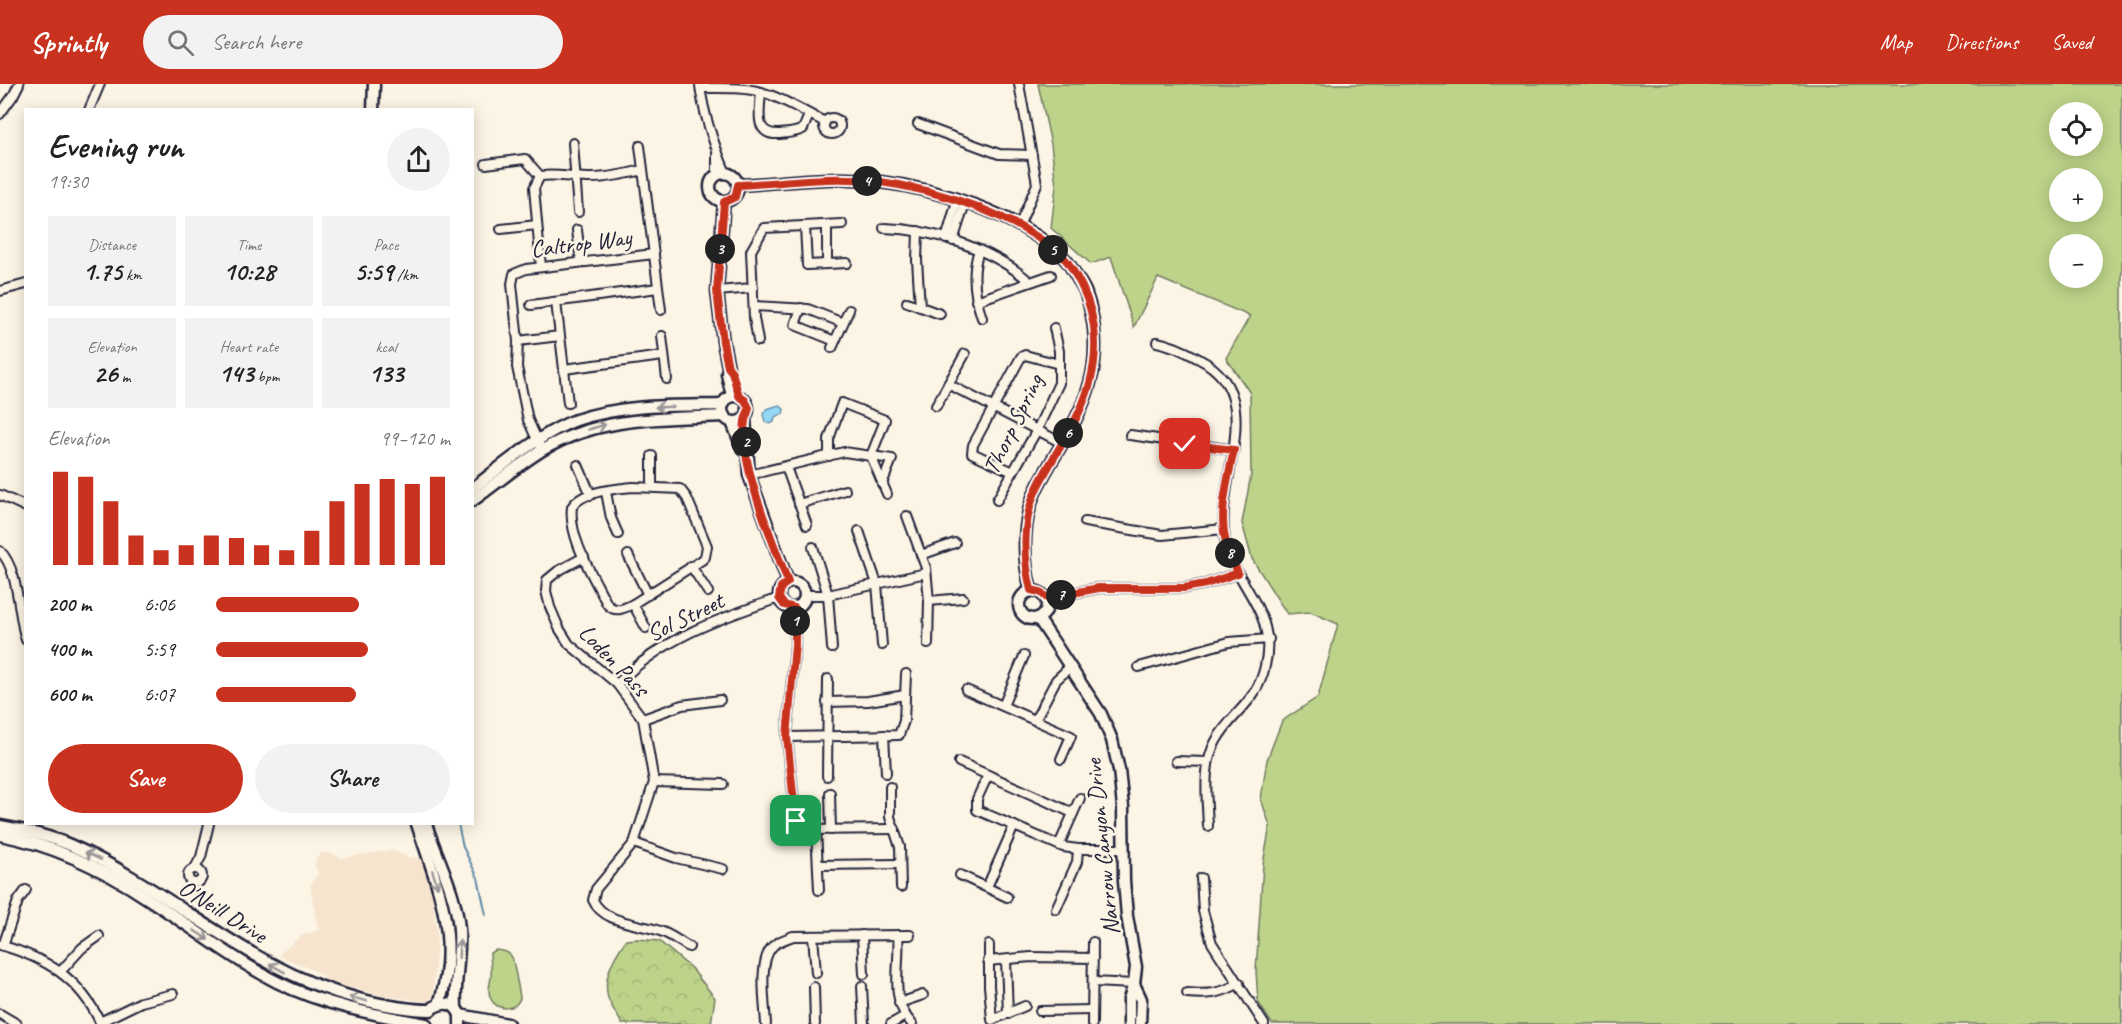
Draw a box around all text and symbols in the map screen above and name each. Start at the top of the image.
search box [143,15,563,69]
text: Sprintly [30,25,107,60]
icon: search [164,26,197,59]
text: Search here [212,28,301,56]
text: Map [1880,29,1912,55]
text: Directions [1945,29,2018,55]
text: Saved [2051,29,2092,55]
map controls [2049,102,2103,288]
button: locate [2049,102,2103,156]
text: Evening run [48,125,183,167]
button: share [387,128,450,191]
pin: 4 [852,166,882,196]
button: + [2049,168,2103,222]
text: 19:30 [48,169,88,194]
text: 4 [863,171,871,191]
street label: Caltrop Way [529,222,635,264]
pin: 3 [705,234,735,264]
button: − [2049,234,2103,288]
text: Distance [88,235,136,255]
text: Time [237,235,261,255]
text: Pace [374,235,398,255]
pin: 5 [1038,235,1068,265]
text: 3 [716,239,724,259]
text: 5 [1050,240,1056,260]
text: 1.75 [82,255,122,288]
text: 10:28 [223,255,275,288]
text: 5:59 [354,255,393,288]
text: km [122,265,142,285]
text: /km [393,265,418,285]
text: Elevation [87,337,137,357]
text: Heart rate [220,337,278,357]
text: kcal [375,337,397,357]
text: 26 [94,357,118,390]
text: 143 [219,357,254,390]
text: 133 [368,357,404,390]
text: m [118,367,130,387]
text: bpm [254,367,279,387]
street label: Thorp Spring [976,368,1051,479]
one-way arrow [655,401,675,412]
pin: 6 [1053,418,1083,448]
pin [1159,418,1210,469]
one-way arrow [587,421,606,432]
text: 6 [1064,423,1072,443]
text: Elevation [48,426,110,451]
text: 99–120 m [380,426,450,451]
pin: 2 [731,427,761,457]
icon: check [1168,427,1201,460]
text: 2 [742,432,750,452]
pin: 8 [1215,538,1245,568]
text: 8 [1226,543,1234,563]
pin: 7 [1046,580,1076,610]
street label: Sol Street [642,585,730,648]
text: 7 [1057,585,1065,605]
text: 200 m [48,592,91,617]
text: 6:06 [144,592,175,617]
pin: 1 [780,606,810,636]
text: 1 [791,611,799,631]
street label: Loden Pass [572,618,658,704]
text: 400 m [48,637,91,662]
text: 5:59 [144,637,175,662]
text: 600 m [48,682,92,707]
text: 6:07 [144,682,175,707]
button: Save [48,744,243,813]
button: Share [255,744,450,813]
street label: Narrow Canyon Drive [1078,755,1126,937]
pin [770,795,821,846]
icon: arrive [779,804,812,837]
one-way arrow [84,849,102,861]
one-way arrow [431,869,442,888]
street label: O'Neill Drive [173,872,274,951]
one-way arrow [192,929,209,941]
one-way arrow [453,940,464,960]
one-way arrow [269,962,286,974]
one-way arrow [349,993,368,1004]

